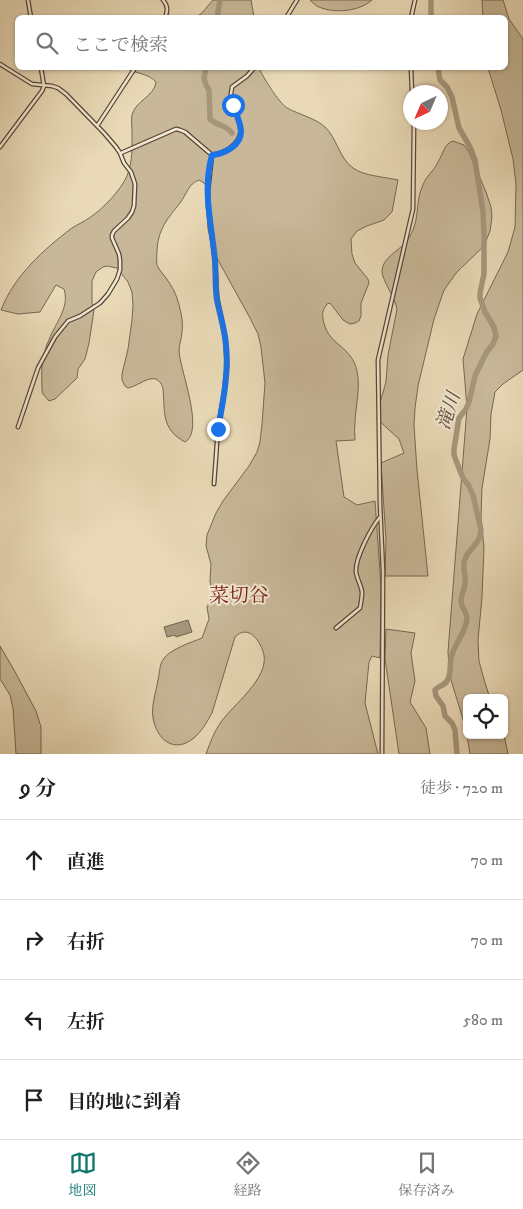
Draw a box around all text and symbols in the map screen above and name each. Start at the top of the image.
search box [15,15,508,70]
icon: search [33,29,61,57]
text: ここで検索 [73,34,168,57]
north arrow [403,85,448,130]
route start [222,94,245,117]
water label: 滝川 [432,387,466,433]
route end [207,418,230,441]
district label: 菜切谷 [209,584,269,609]
map controls [463,694,508,739]
button: locate [463,694,508,739]
text: 9 分 [20,776,56,802]
text: 徒歩 · 720 m [420,778,503,798]
icon: ahead [20,846,48,874]
text: 70 m [471,850,503,870]
text: 直進 [67,851,105,874]
icon: right [20,926,48,954]
text: 70 m [471,930,503,950]
text: 右折 [67,931,105,954]
icon: left [20,1006,48,1034]
text: 580 m [463,1010,503,1030]
text: 左折 [67,1011,105,1034]
icon: arrive [20,1086,48,1114]
text: 目的地に到着 [67,1091,181,1114]
tab: 地図 [69,1149,97,1200]
tab: 経路 [234,1149,262,1200]
tab: 保存済み [399,1149,455,1200]

